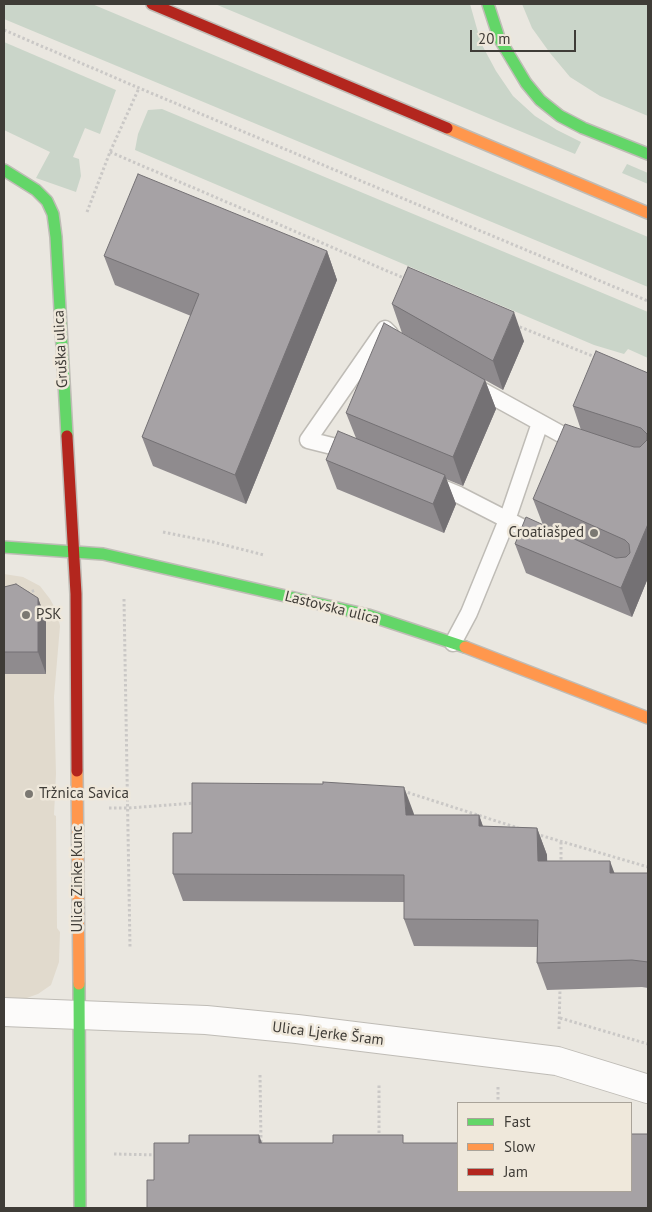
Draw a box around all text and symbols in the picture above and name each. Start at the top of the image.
scale bar [472,20,578,52]
text: 20 m [478,29,511,48]
street label: Gruška ulica [50,310,72,388]
place label: Croatiašped [508,524,584,542]
marker: Croatiašped [588,527,600,539]
street label: Lastovska ulica [283,588,381,628]
place label: PSK [36,606,61,624]
marker: PSK [20,609,32,621]
place label: Tržnica Savica [39,785,129,803]
marker: Tržnica Savica [23,788,35,800]
street label: Ulica Zinke Kunc [69,825,87,933]
street label: Ulica Ljerke Šram [271,1018,385,1050]
legend [457,1102,632,1192]
text: Fast [504,1112,531,1131]
text: Slow [504,1137,535,1156]
text: Jam [504,1162,528,1181]

